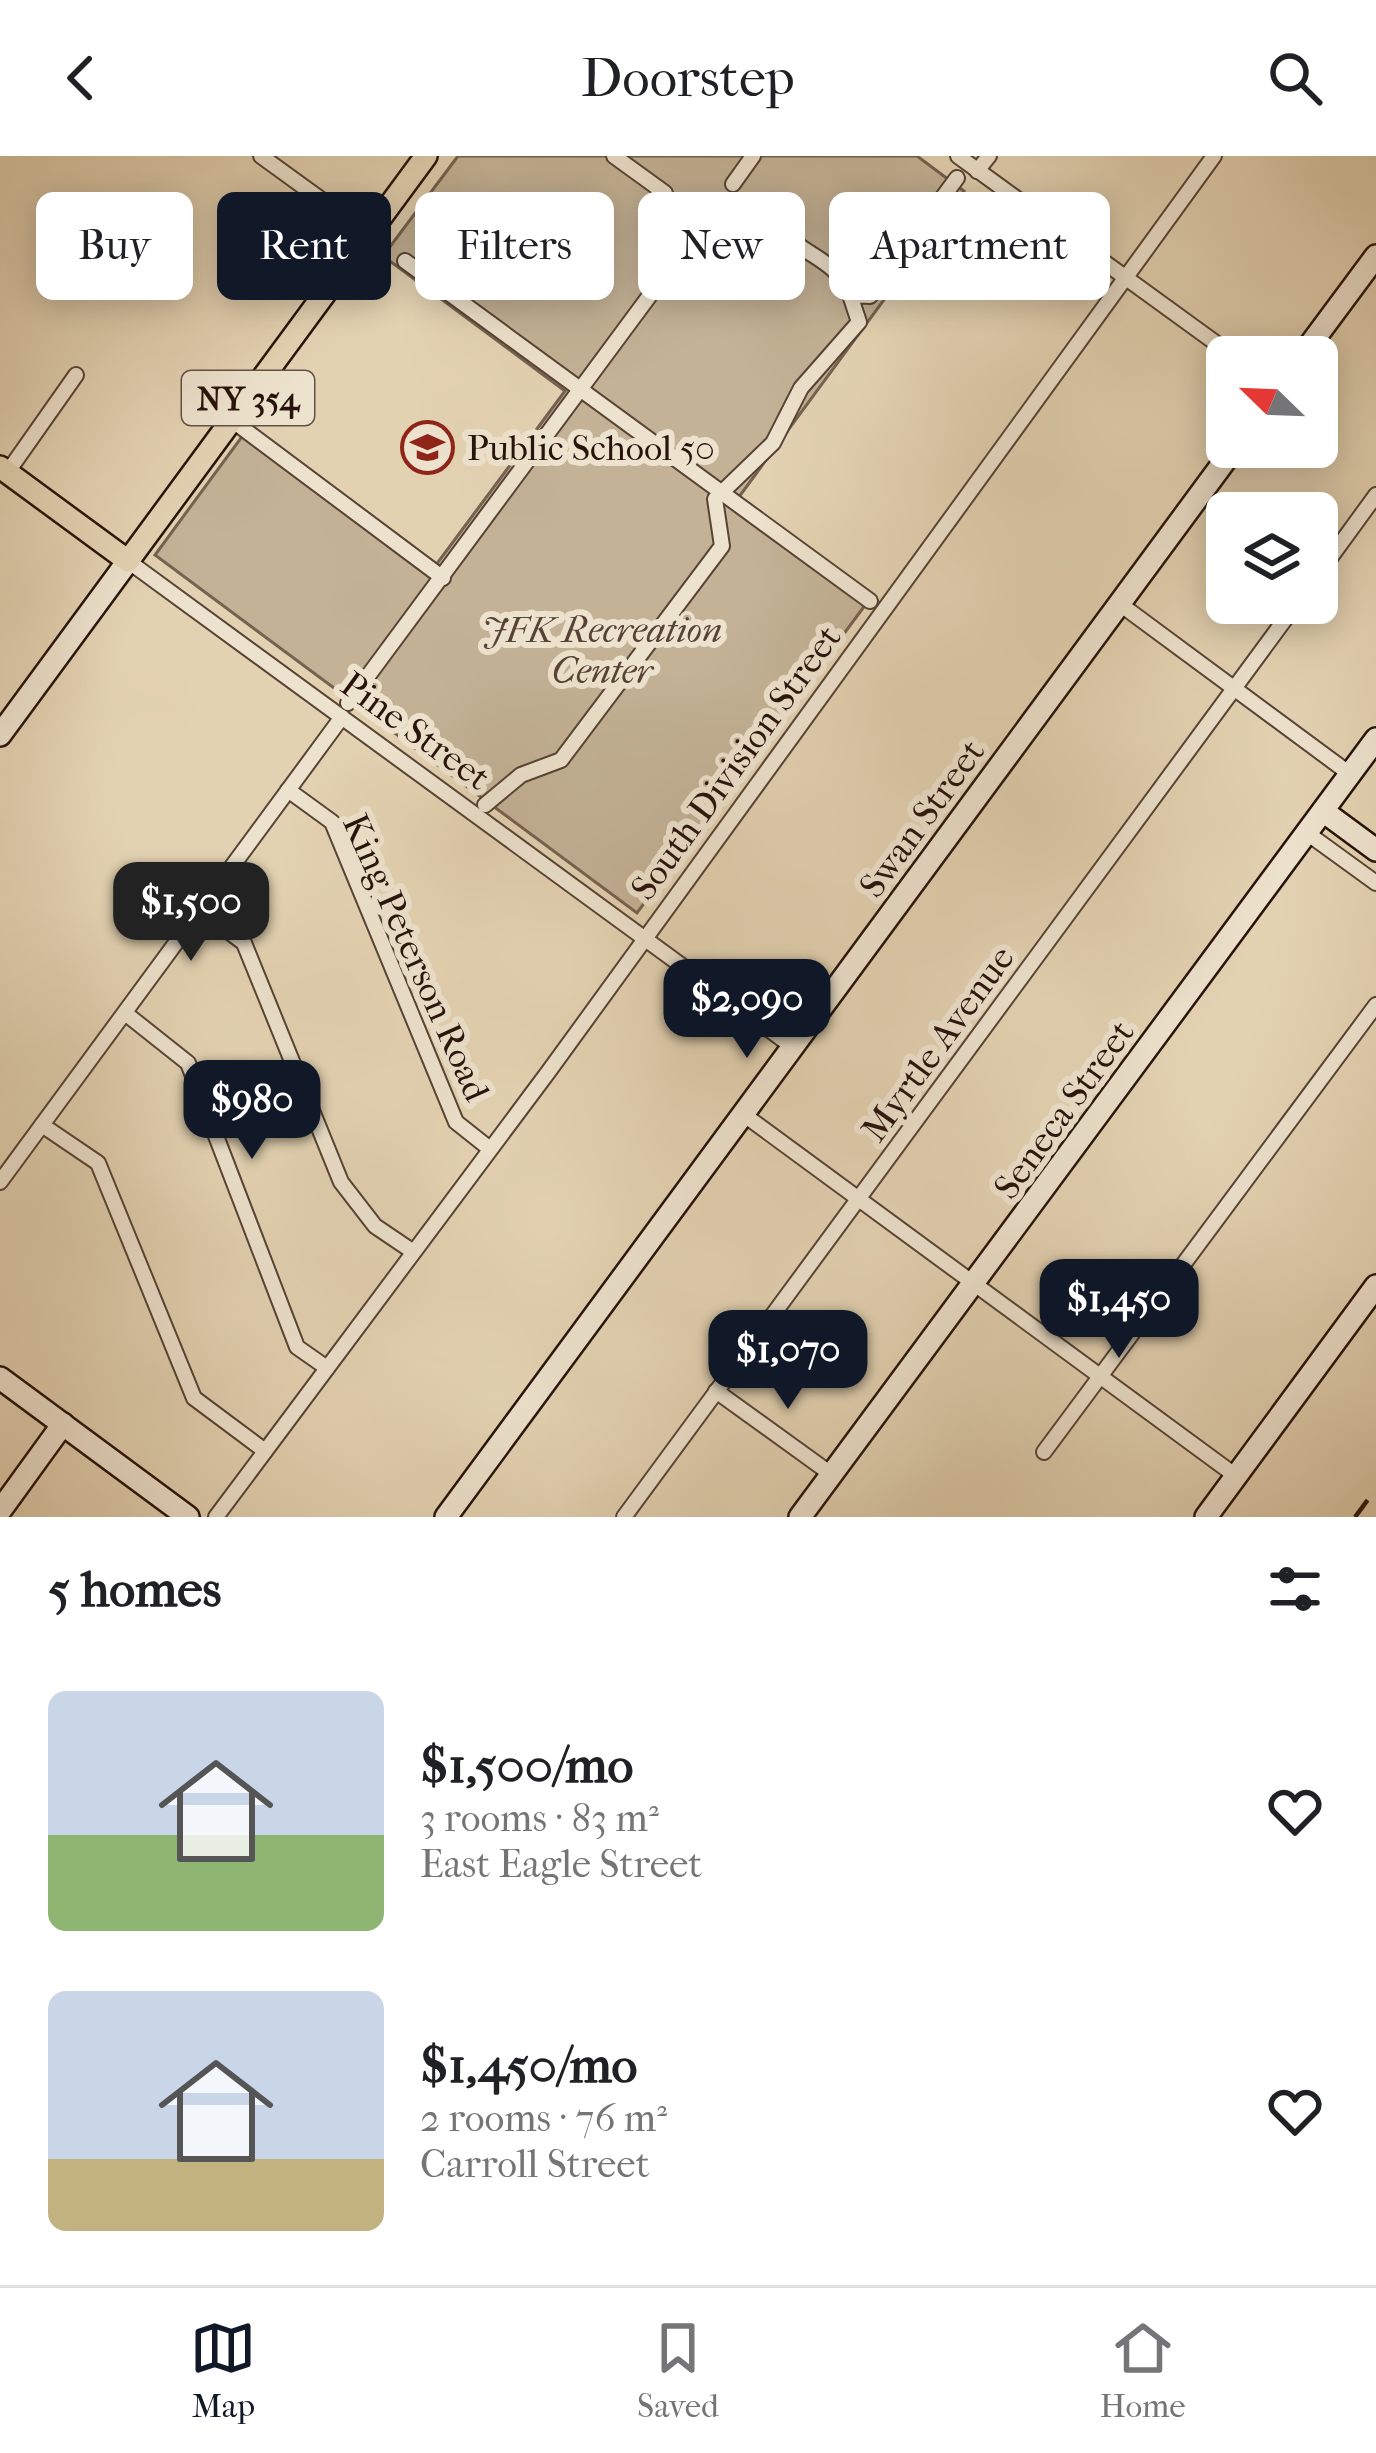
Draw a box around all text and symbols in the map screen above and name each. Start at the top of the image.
icon: back [48,45,114,111]
icon: search [1262,45,1328,111]
text: Doorstep [581,47,795,110]
chip: Buy [36,192,193,300]
chip: Rent [217,192,391,300]
chip: Filters [415,192,614,300]
chip: New [638,192,805,300]
chip: Apartment [829,192,1110,300]
north arrow [1206,336,1338,468]
map controls [1206,336,1338,624]
road number: NY 354 [182,371,314,425]
school or university icon: Public School 50 [400,419,456,475]
place label: Public School 50 [467,427,715,469]
button: layers [1206,492,1338,624]
park label: JFK Recreation Center [482,609,722,692]
street label: South Division Street [622,617,850,908]
street label: Pine Street [333,663,498,799]
street label: Swan Street [851,731,993,906]
street label: King Peterson Road [334,808,498,1108]
pin: $1,500 [93,862,289,964]
text: $1,500 [140,878,242,924]
street label: Myrtle Avenue [853,938,1023,1149]
pin: $2,090 [649,959,845,1061]
text: $2,090 [690,975,804,1021]
street label: Seneca Street [985,1012,1143,1207]
pin: $980 [181,1060,323,1162]
text: $980 [210,1076,294,1122]
pin: $1,450 [1021,1259,1217,1361]
text: $1,450 [1067,1275,1171,1321]
pin: $1,070 [690,1310,886,1412]
text: $1,070 [735,1326,841,1372]
icon: filters [1262,1556,1328,1622]
text: 5 homes [48,1559,221,1619]
text: $1,500/mo [420,1735,633,1795]
icon: home [144,1739,288,1883]
icon: heart [1262,1778,1328,1844]
text: 3 rooms · 83 m² [420,1795,659,1841]
text: East Eagle Street [420,1841,702,1887]
text: $1,450/mo [420,2035,637,2095]
icon: home [144,2039,288,2183]
icon: heart [1262,2078,1328,2144]
text: 2 rooms · 76 m² [420,2095,667,2141]
text: Carroll Street [420,2141,650,2187]
tab: Map [190,2315,256,2426]
tab: Saved [637,2315,719,2426]
tab: Home [1100,2315,1186,2426]

